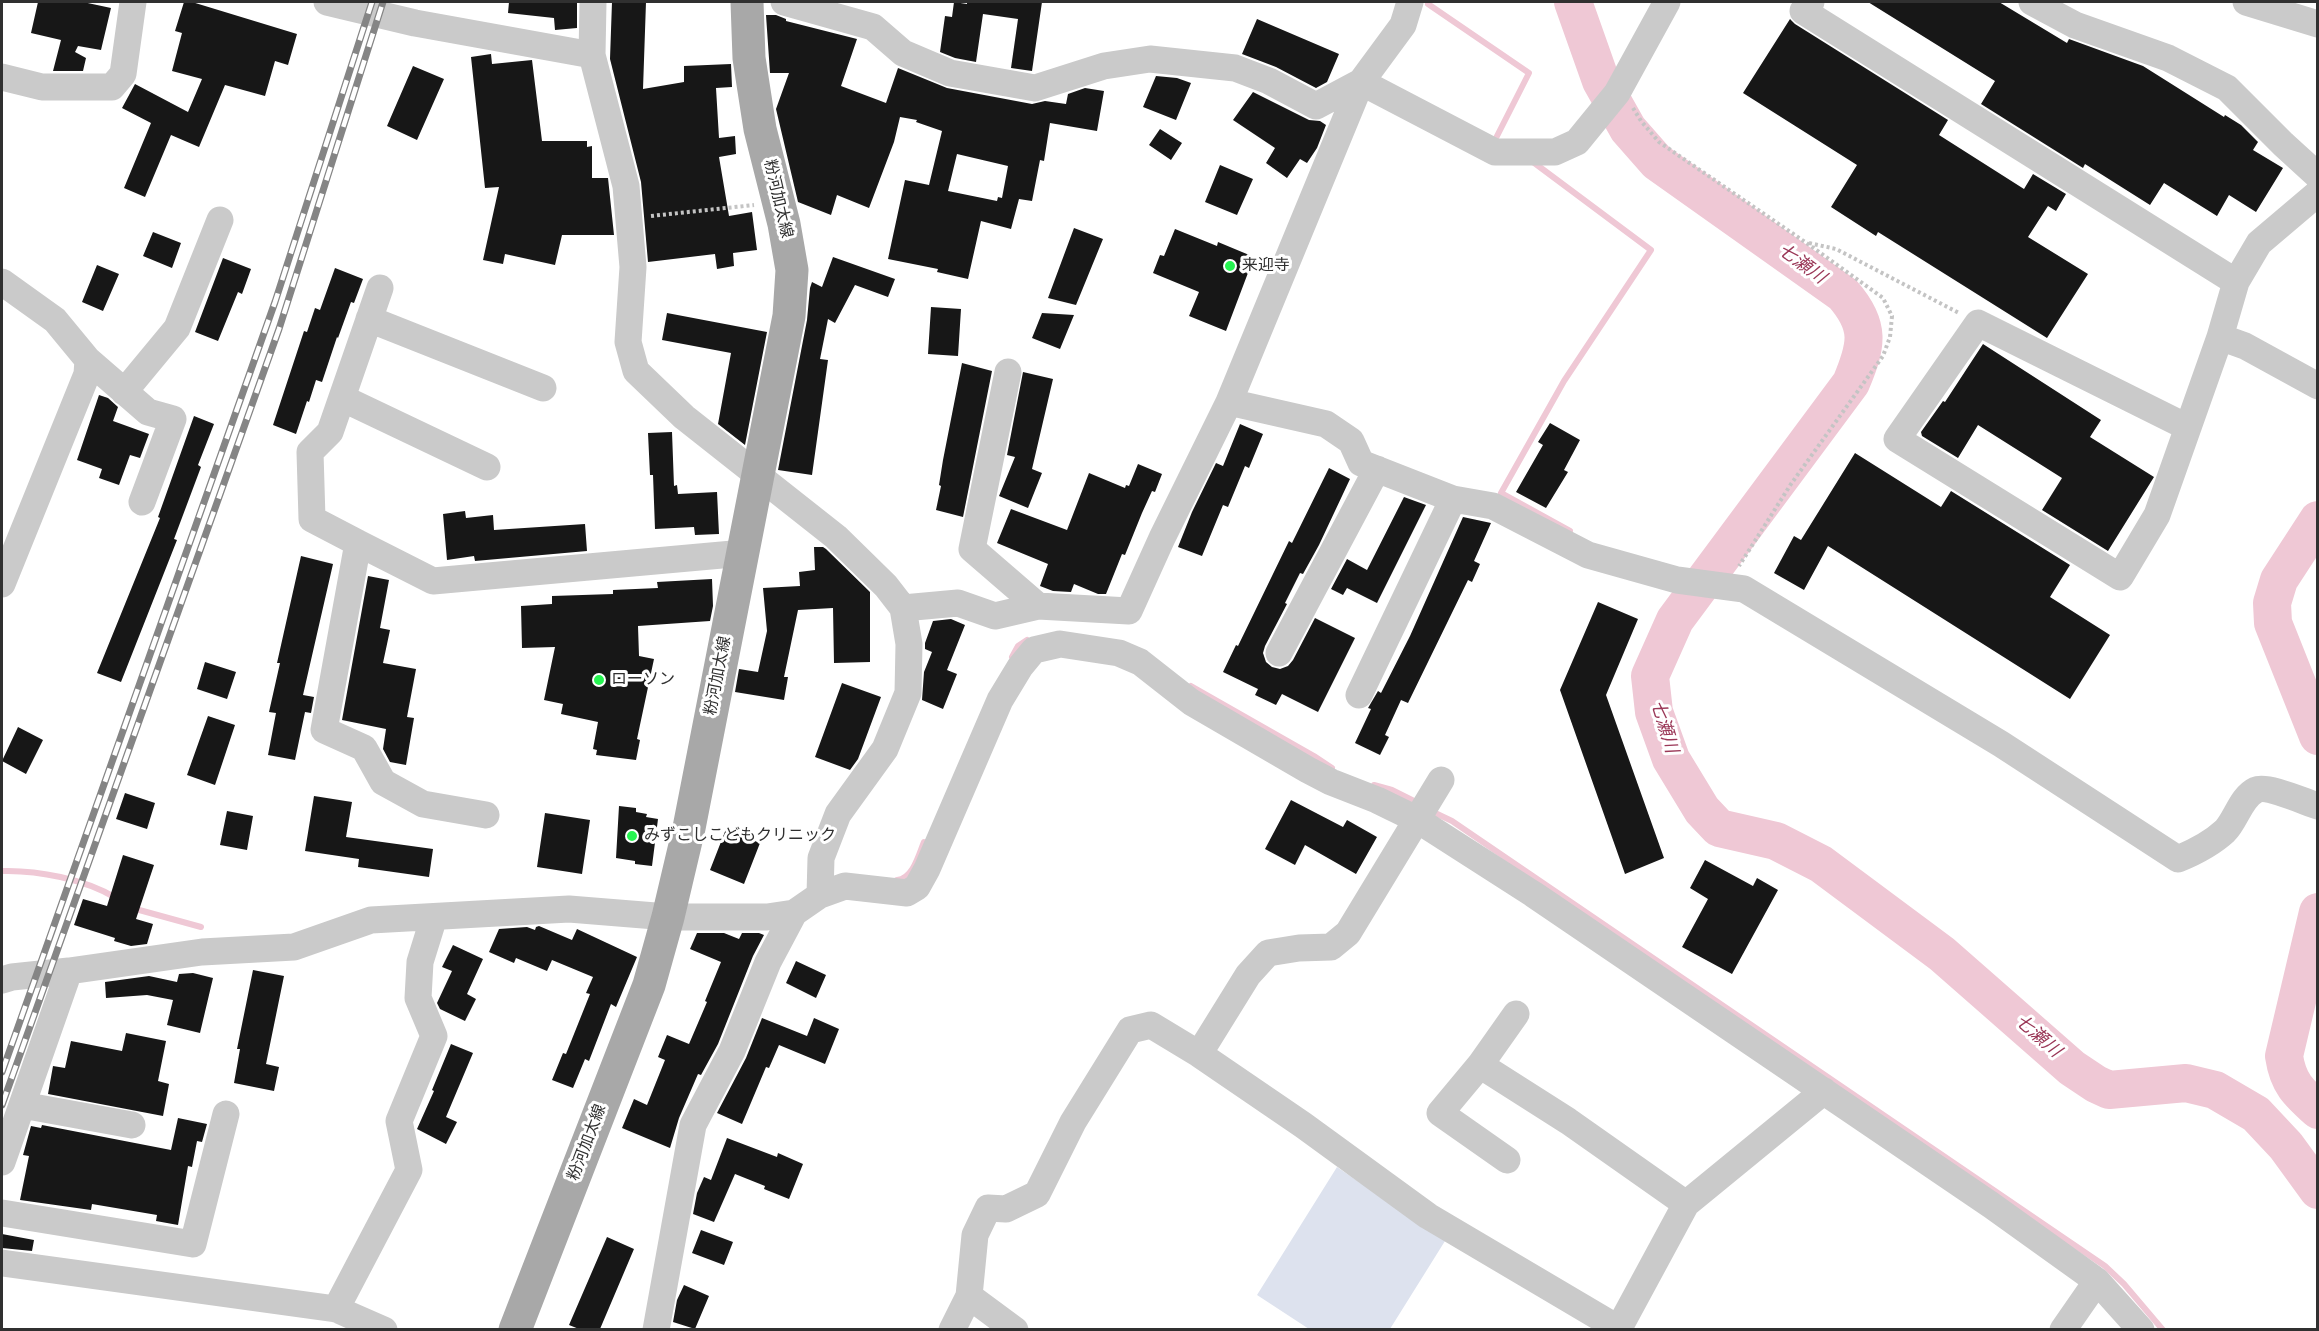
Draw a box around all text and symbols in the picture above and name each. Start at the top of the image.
street label: 粉河加太線 [759,158,795,240]
water label: 七瀬川 [1773,240,1829,290]
place label: 来迎寺 [1242,256,1290,276]
marker: 来迎寺 [1223,259,1237,273]
street label: 粉河加太線 [702,635,736,717]
place label: ローソン [611,670,675,690]
marker: ローソン [592,673,606,687]
water label: 七瀬川 [1645,698,1681,756]
place label: みずこしこどもクリニック [644,826,836,846]
marker: みずこしこどもクリニック [625,829,639,843]
water label: 七瀬川 [2010,1011,2064,1063]
street label: 粉河加太線 [565,1102,611,1184]

